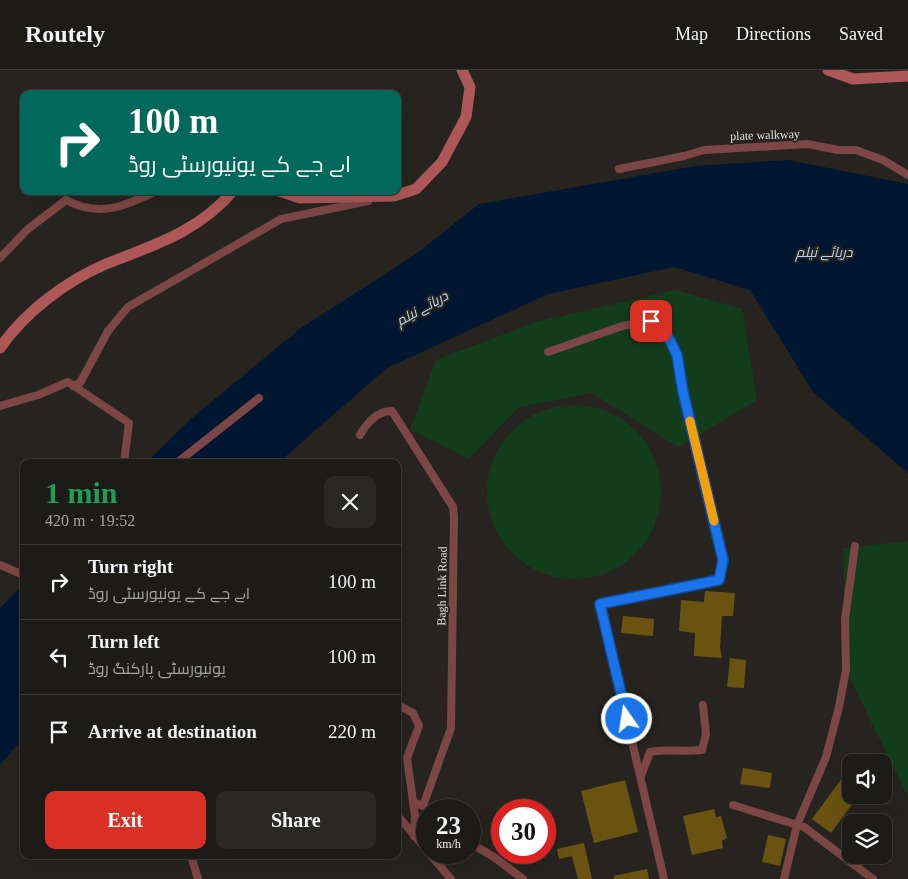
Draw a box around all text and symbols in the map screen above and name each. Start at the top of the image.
text: Routely [25,21,105,47]
text: Map [675,24,708,44]
text: Directions [736,24,811,44]
text: Saved [839,24,883,44]
text: 100 m [128,102,218,141]
icon: right [45,110,110,175]
street label: plate walkway [730,127,800,143]
text: اے جے کے یونیورسٹی روڈ [128,152,351,177]
water label: دریائے نیلم [795,245,854,262]
water label: دریائے نیلم [393,288,453,331]
pin [630,300,672,342]
icon: arrive [637,307,665,335]
text: 1 min [45,476,118,509]
button: close [324,476,376,528]
text: 420 m · 19:52 [45,512,135,529]
street label: Bagh Link Road [434,546,450,626]
text: Turn right [88,556,173,577]
icon: right [45,568,73,596]
text: 100 m [328,571,376,592]
text: اے جے کے یونیورسٹی روڈ [88,585,250,602]
text: Turn left [88,631,160,652]
icon: left [45,643,73,671]
text: 100 m [328,646,376,667]
text: یونیورسٹی پارکنگ روڈ [88,660,226,677]
position arrow [600,692,652,744]
icon: arrive [45,718,73,746]
text: Arrive at destination [88,721,257,742]
text: 220 m [328,721,376,742]
map controls [842,754,892,864]
button: sound [842,754,892,804]
button: Exit [45,791,206,849]
button: Share [216,791,376,849]
speed limit sign: 30 [491,799,556,864]
text: 23 [436,812,461,839]
button: layers [842,814,892,864]
text: km/h [436,837,461,851]

